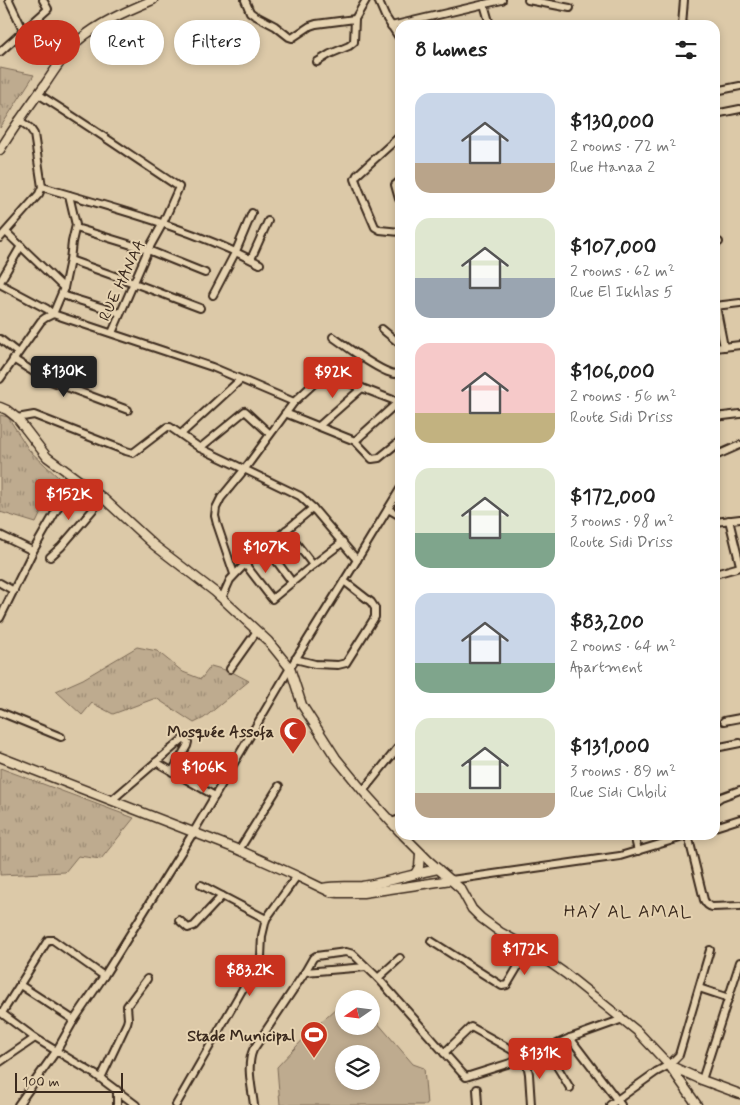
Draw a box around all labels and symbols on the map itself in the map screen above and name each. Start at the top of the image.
street label: RUE HANAA [94,237,150,325]
pin: $130K [29,356,99,398]
pin: $92K [303,356,363,399]
pin: $152K [34,478,104,521]
pin: $107K [231,532,301,574]
mosque icon: Mosquée Assofa [278,716,308,755]
place label: Mosquée Assofa [167,722,274,743]
pin: $106K [169,752,239,794]
district label: HAY AL AMAL [564,900,692,924]
pin: $172K [490,934,560,976]
pin: $83.2K [209,954,291,997]
north arrow [335,990,380,1035]
sports icon: Stade Municipal [299,1020,329,1059]
place label: Stade Municipal [187,1026,295,1047]
pin: $131K [505,1038,575,1080]
scale bar [15,1070,122,1093]

